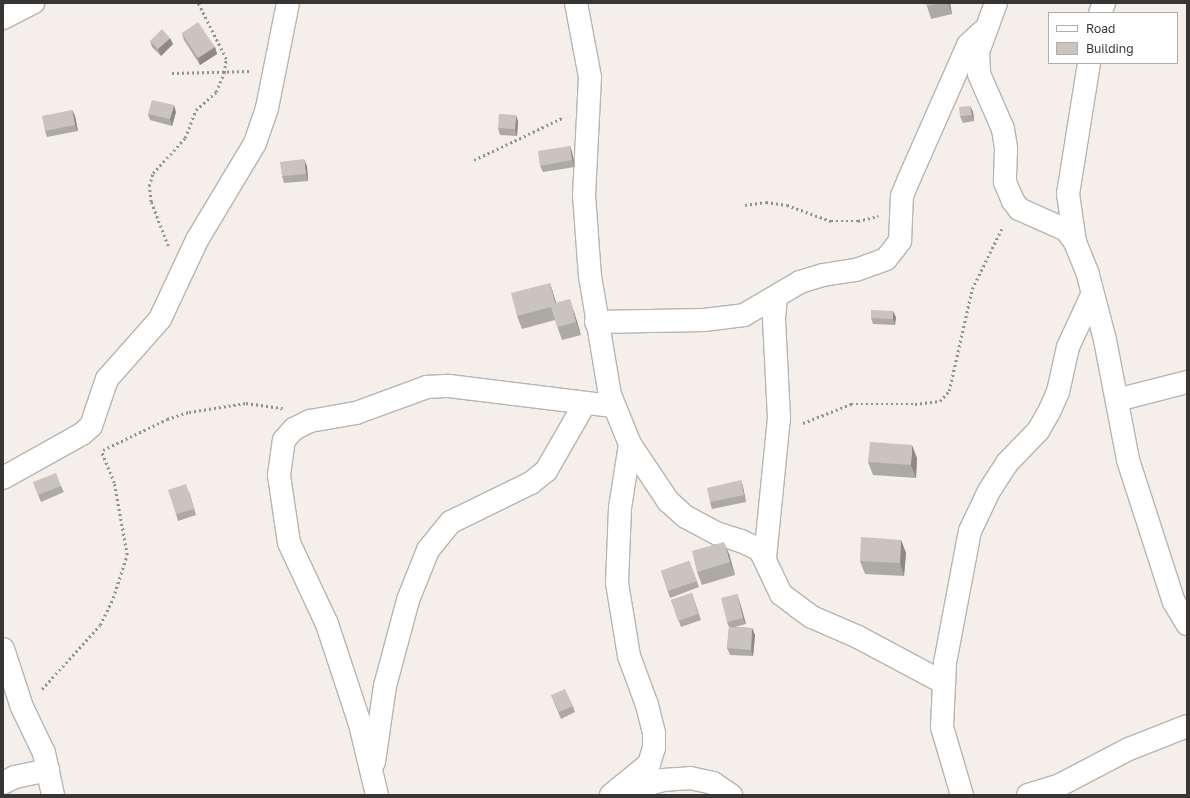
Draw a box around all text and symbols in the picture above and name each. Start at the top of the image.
legend [1048,12,1178,64]
text: Road [1086,21,1115,36]
text: Building [1086,41,1134,56]

